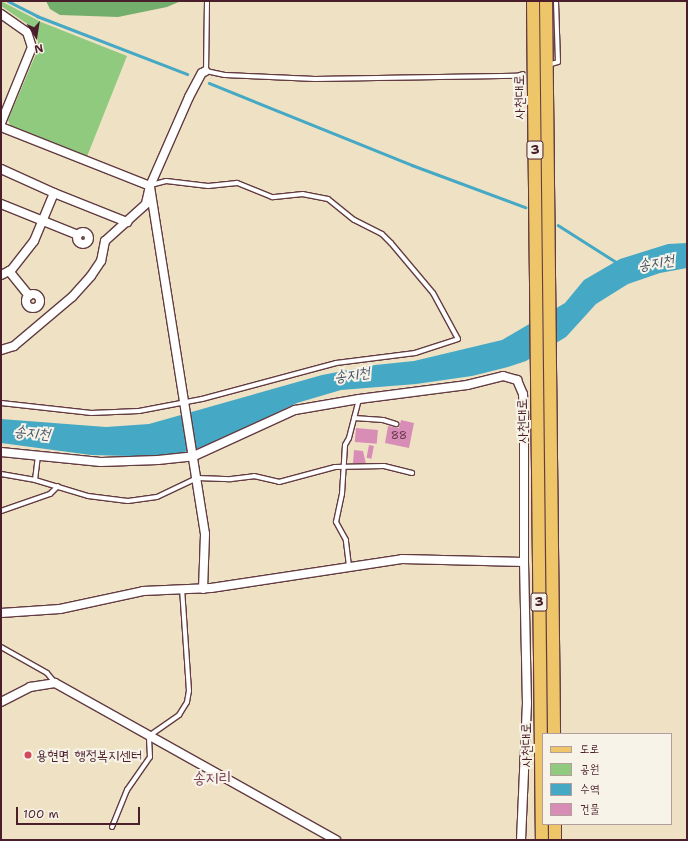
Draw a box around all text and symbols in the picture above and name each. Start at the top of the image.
north arrow [16,16,56,56]
text: N [33,40,44,56]
street label: 사천대로 [510,74,528,120]
road number: 3 [526,139,544,161]
water label: 송지천 [637,251,675,275]
water label: 송지천 [333,364,371,386]
street label: 사천대로 [513,398,531,444]
water label: 송지천 [13,422,51,444]
house number: 88 [391,429,407,443]
road number: 3 [530,591,548,613]
street label: 사천대로 [517,722,535,768]
legend [542,733,672,825]
text: 도로 [580,741,599,757]
place label: 용현면 행정복지센터 [36,747,142,763]
marker: 용현면 행정복지센터 [23,750,33,760]
text: 공원 [580,761,599,777]
district label: 송지리 [193,768,231,788]
text: 수역 [580,781,599,797]
scale bar [18,799,142,825]
text: 건물 [580,801,599,817]
text: 100 m [23,806,59,822]

